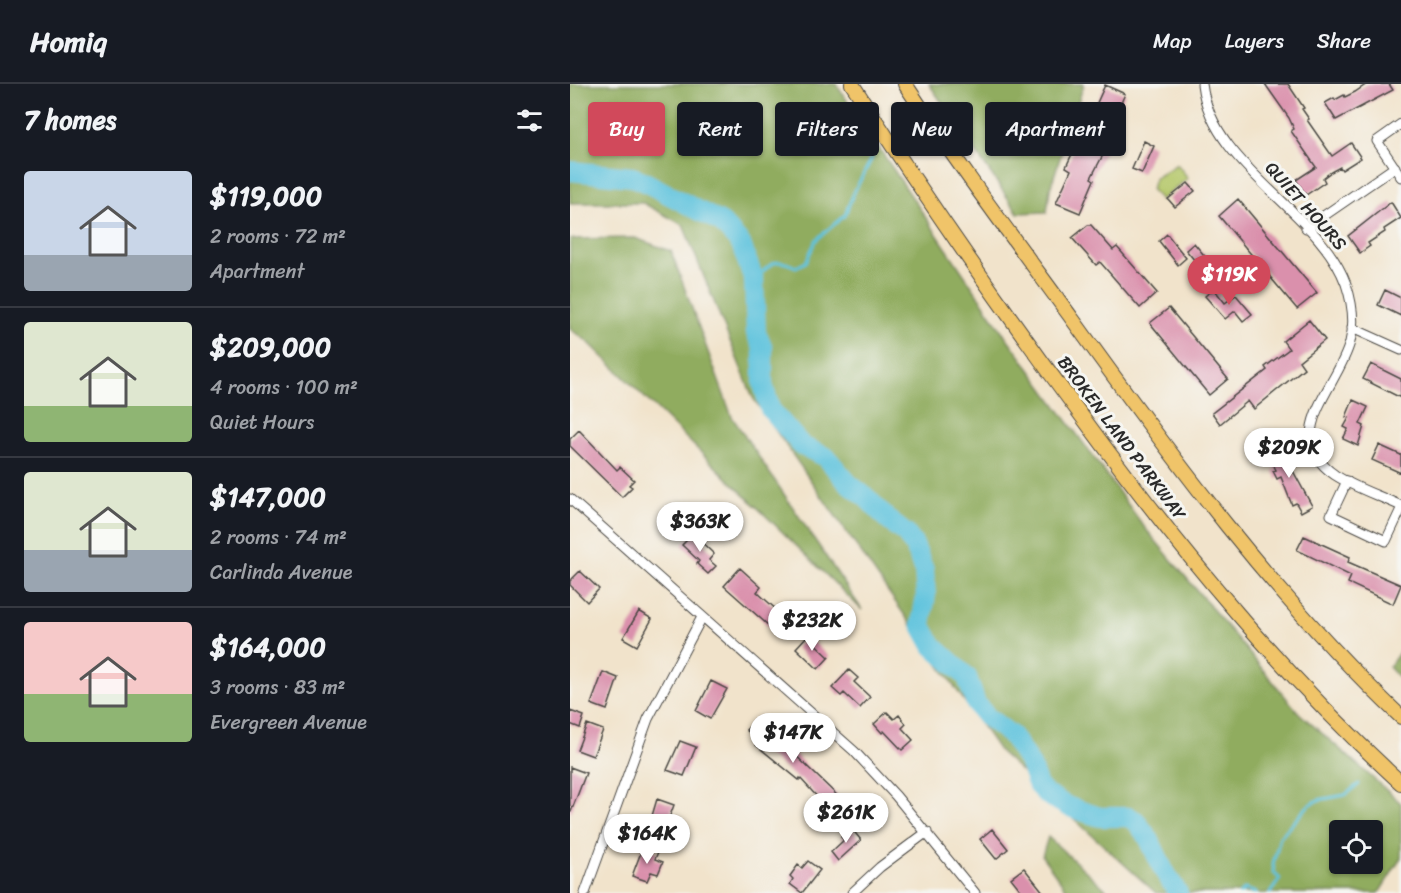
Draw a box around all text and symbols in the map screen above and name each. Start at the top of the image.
text: Homiq [30,17,107,66]
text: Map [1153,22,1192,60]
text: Layers [1225,22,1284,60]
text: Share [1317,22,1371,60]
text: 7 homes [24,97,116,143]
chip: Buy [588,102,665,156]
chip: Rent [677,102,763,156]
chip: Filters [775,102,879,156]
chip: New [891,102,973,156]
chip: Apartment [985,102,1126,156]
icon: filters [513,104,546,137]
street label: QUIET HOURS [1257,154,1355,258]
text: $119,000 [210,173,322,219]
icon: home [72,195,144,267]
text: 2 rooms · 72 m² [210,219,346,254]
text: Apartment [210,254,304,289]
pin: $119K [1187,255,1271,306]
text: $119K [1201,257,1257,292]
text: $209,000 [210,324,331,370]
icon: home [72,346,144,418]
street label: BROKEN LAND PARKWAY [1049,349,1196,528]
text: 4 rooms · 100 m² [210,370,358,405]
text: Quiet Hours [210,405,314,440]
pin: $209K [1247,428,1331,479]
text: $209K [1258,430,1320,465]
text: $147,000 [210,474,326,520]
icon: home [72,496,144,568]
pin: $363K [658,502,742,553]
text: $363K [671,504,729,539]
text: 2 rooms · 74 m² [210,520,347,555]
text: Carlinda Avenue [210,555,353,590]
pin: $232K [770,601,854,652]
text: $232K [782,603,842,638]
text: $164,000 [210,624,326,670]
icon: home [72,646,144,718]
text: 3 rooms · 83 m² [210,670,345,705]
text: Evergreen Avenue [210,705,367,740]
pin: $147K [751,713,835,764]
text: $147K [764,715,822,750]
pin: $261K [804,793,888,844]
text: $261K [817,795,875,830]
pin: $164K [605,814,689,865]
text: $164K [618,816,676,851]
map controls [1329,820,1383,874]
button: locate [1329,820,1383,874]

